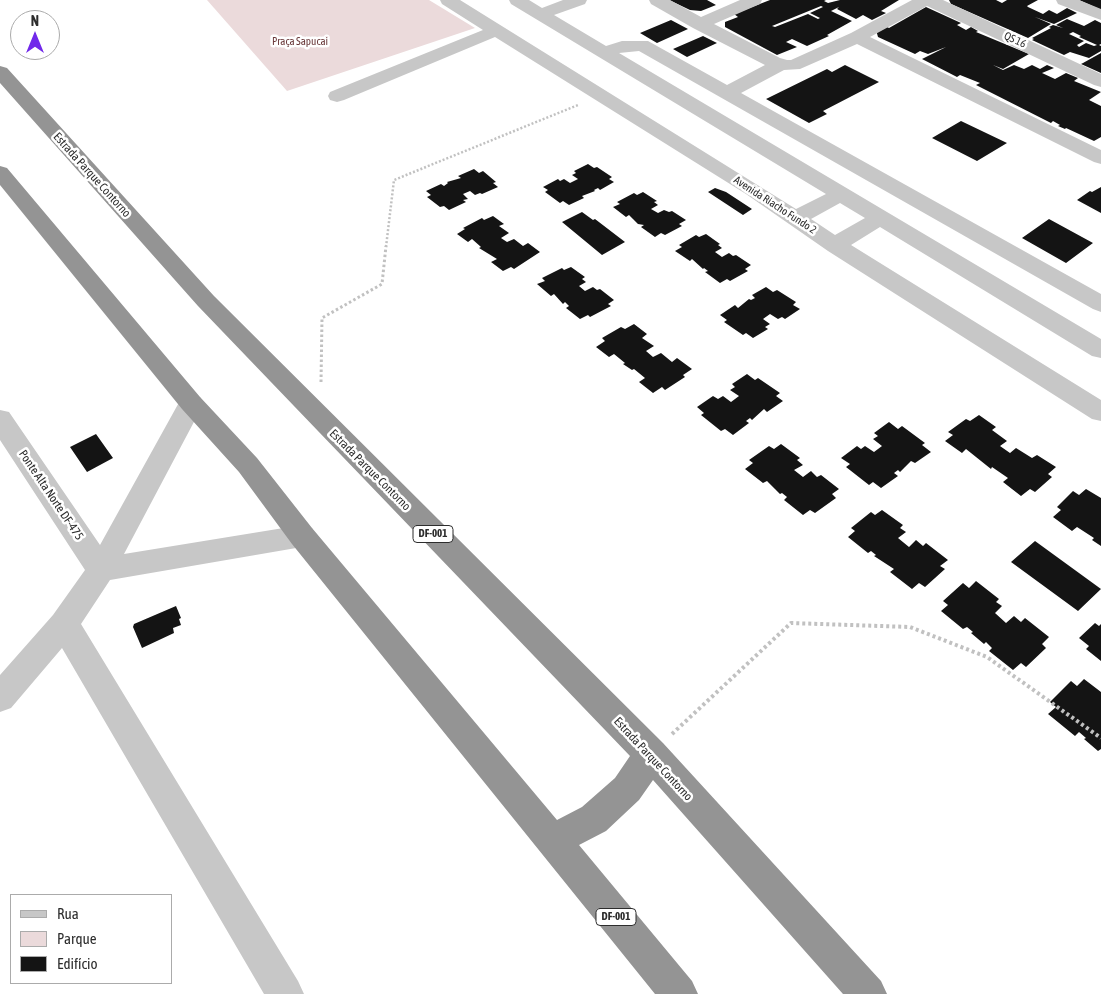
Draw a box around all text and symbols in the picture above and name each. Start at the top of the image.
north arrow [10,10,60,60]
text: N [31,13,39,29]
street label: QS 16 [1002,29,1028,51]
park label: Praça Sapucai [272,35,328,49]
street label: Estrada Parque Contorno [50,130,134,220]
street label: Avenida Riacho Fundo 2 [731,173,819,237]
street label: Estrada Parque Contorno [326,426,414,514]
street label: Ponte Alta Norte DF-475 [16,447,86,543]
road number: DF-001 [413,526,453,542]
street label: Estrada Parque Contorno [611,714,695,804]
legend [10,894,172,984]
text: Rua [57,905,79,922]
road number: DF-001 [596,909,636,926]
text: Parque [57,930,97,947]
text: Edifício [57,955,98,972]

